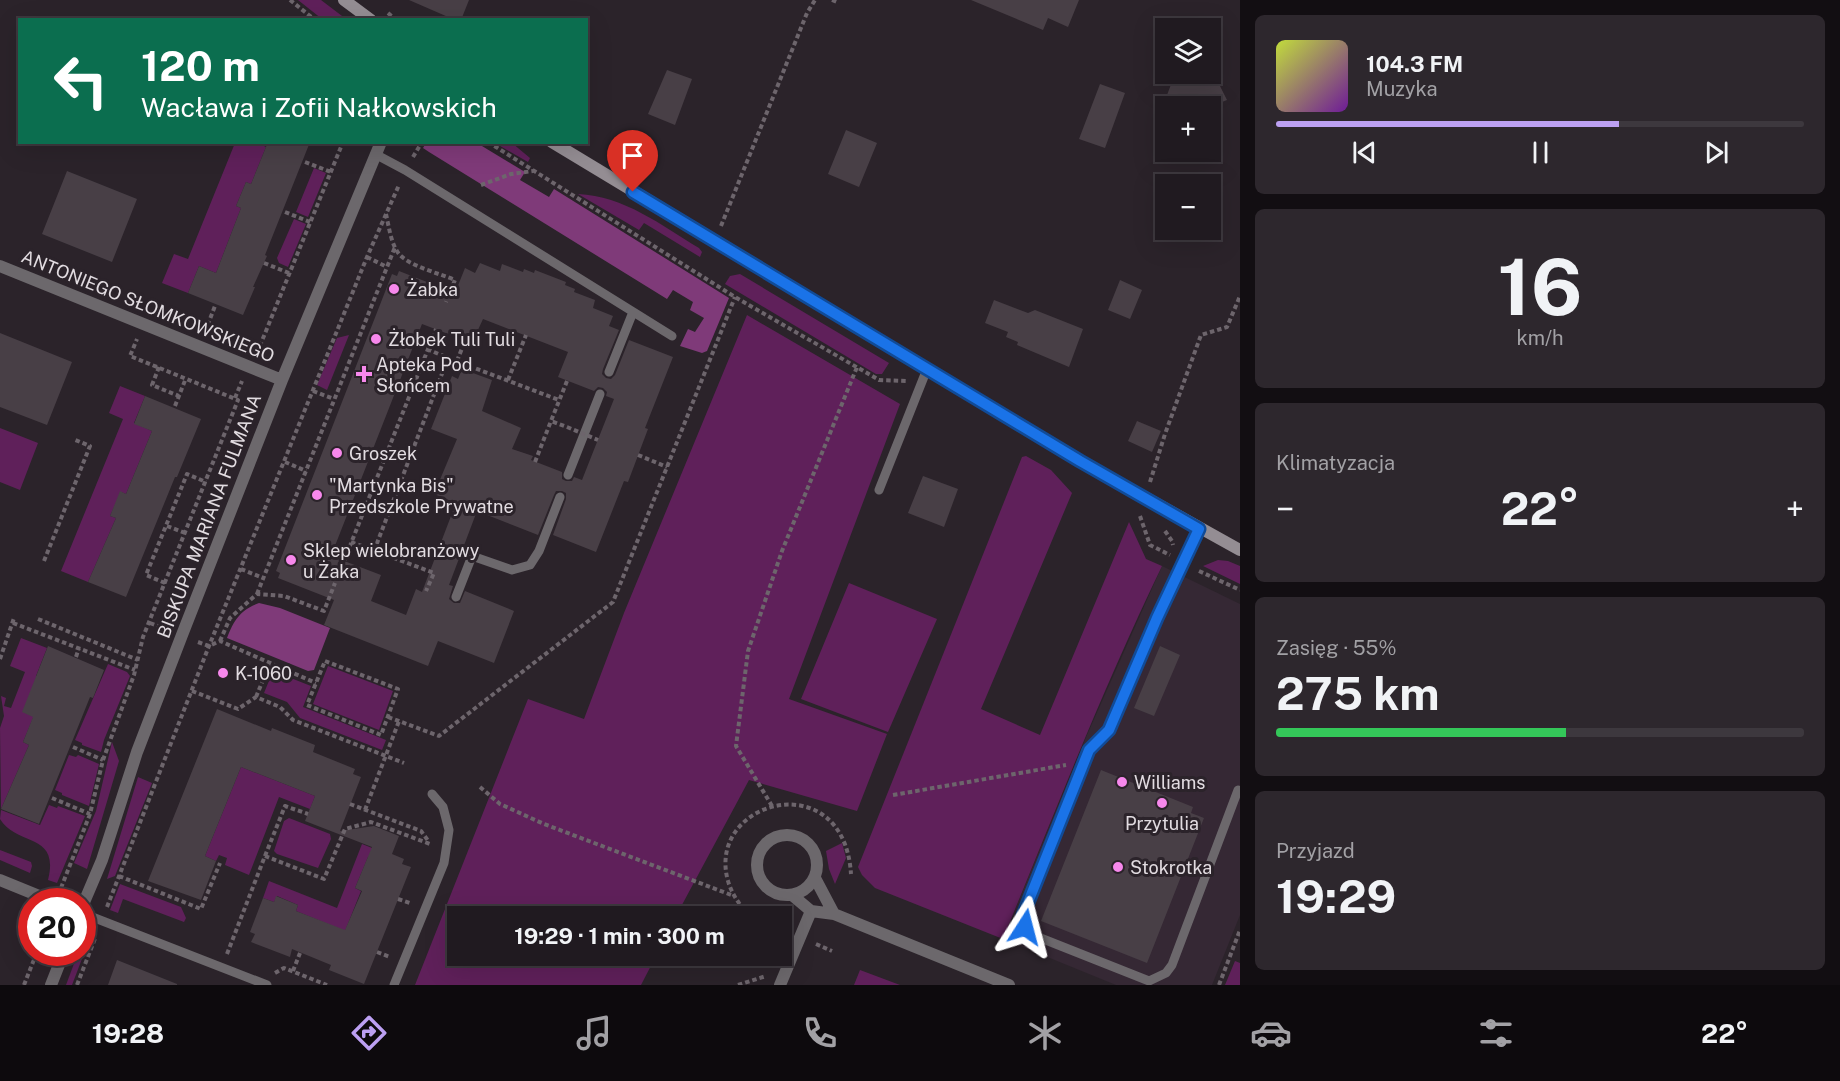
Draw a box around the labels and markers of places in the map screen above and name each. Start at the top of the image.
pin [607,130,658,192]
place label: Żabka [406,278,458,300]
marker: Żabka [387,282,401,296]
place label: Żłobek Tuli Tuli [388,328,515,350]
marker: Żłobek Tuli Tuli [369,332,383,346]
place label: Apteka Pod Słońcem [376,354,472,396]
marker: Apteka Pod Słońcem [357,367,371,381]
place label: Groszek [349,443,417,464]
marker: Groszek [330,446,344,460]
place label: "Martynka Bis" Przedszkole Prywatne [329,475,514,517]
marker: "Martynka Bis" Przedszkole Prywatne [310,488,324,502]
place label: Sklep wielobranżowy u Żaka [303,540,480,582]
marker: Sklep wielobranżowy u Żaka [284,553,298,567]
place label: K-1060 [235,663,292,684]
marker: K-1060 [216,666,230,680]
place label: Williams [1134,772,1205,793]
marker: Williams [1115,775,1129,789]
marker: Przytulia [1155,796,1169,810]
place label: Przytulia [1125,813,1199,834]
place label: Stokrotka [1130,857,1212,878]
marker: Stokrotka [1111,860,1125,874]

